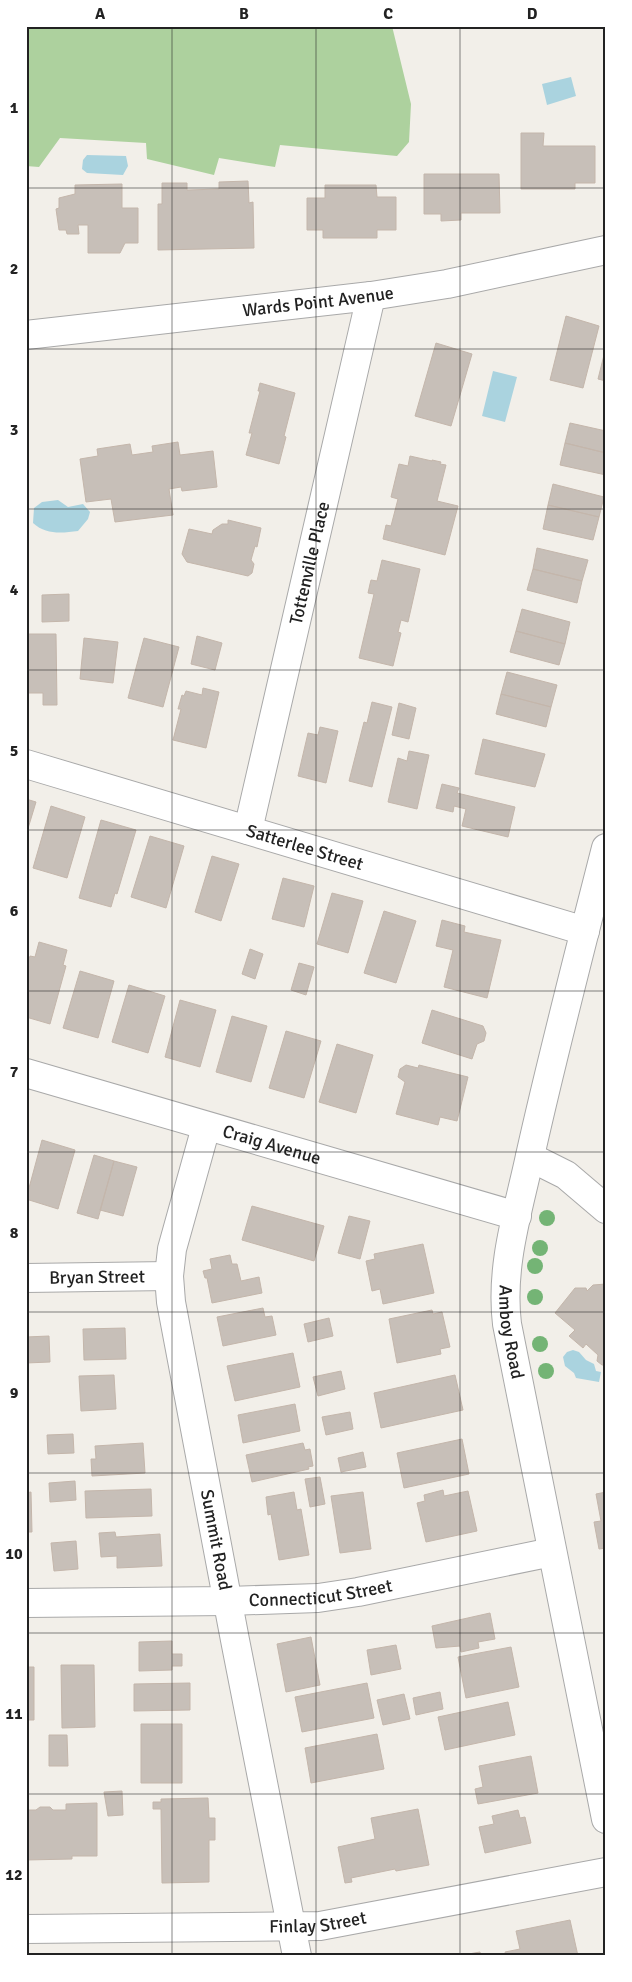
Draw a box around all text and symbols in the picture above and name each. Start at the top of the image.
text: A [95,4,106,24]
text: B [239,4,249,24]
text: C [383,4,393,24]
text: D [527,4,538,24]
text: 1 [10,98,19,118]
text: 2 [10,259,18,279]
street label: Wards Point Avenue [241,282,395,321]
text: 3 [10,420,18,440]
street label: Tottenville Place [285,499,334,627]
text: 4 [10,580,19,600]
text: 5 [10,741,18,761]
street label: Satterlee Street [244,819,366,875]
text: 6 [10,901,19,921]
text: 7 [10,1062,19,1082]
street label: Craig Avenue [220,1120,323,1169]
text: 8 [10,1223,19,1243]
street label: Bryan Street [49,1265,145,1289]
street label: Amboy Road [494,1285,529,1381]
text: 9 [10,1383,19,1403]
street label: Summit Road [196,1488,236,1592]
text: 10 [5,1544,23,1564]
street label: Connecticut Street [248,1574,394,1611]
text: 11 [5,1704,23,1724]
text: 12 [5,1865,23,1885]
street label: Finlay Street [269,1907,368,1938]

